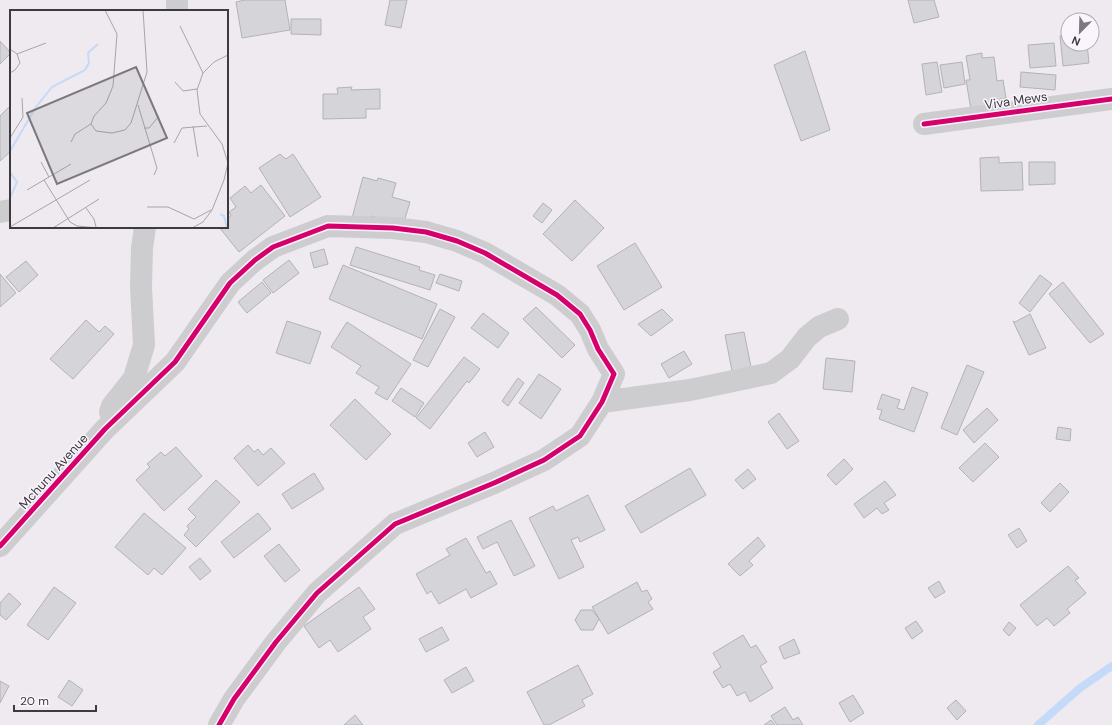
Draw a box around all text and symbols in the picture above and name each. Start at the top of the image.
inset map [10,10,228,228]
north arrow [1060,12,1100,52]
text: N [1070,33,1083,49]
street label: Viva Mews [983,88,1049,113]
street label: Mchunu Avenue [15,430,92,513]
scale bar [14,687,96,713]
text: 20 m [20,693,49,709]

